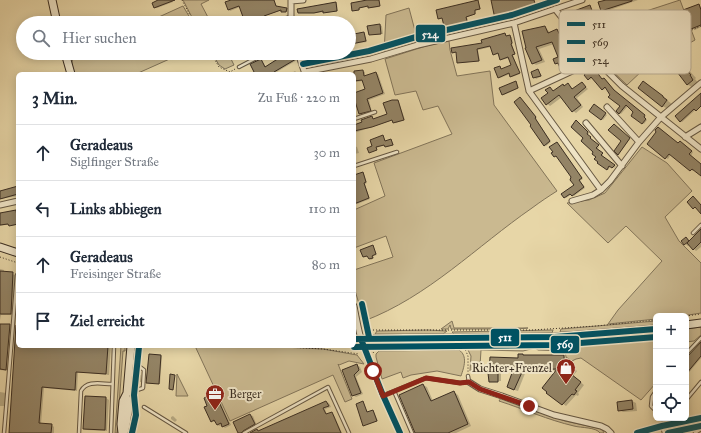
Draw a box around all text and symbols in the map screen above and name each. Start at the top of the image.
legend [559,10,691,74]
search box [16,16,356,60]
text: 511 [592,18,606,31]
line badge: 524 [415,24,446,43]
icon: search [30,27,52,49]
text: 524 [422,28,439,42]
text: Hier suchen [62,29,137,47]
text: 569 [592,36,609,49]
text: 524 [592,54,610,67]
text: 3 Min. [32,88,77,109]
text: Zu Fuß · 220 m [258,90,340,106]
text: Geradeaus [70,136,133,154]
icon: ahead [32,142,54,164]
text: 30 m [314,145,340,161]
text: Siglfinger Straße [70,154,159,170]
icon: left [32,198,54,220]
text: Links abbiegen [70,200,162,218]
text: 110 m [308,201,340,217]
text: Geradeaus [70,248,133,266]
icon: ahead [32,254,54,276]
text: 80 m [312,257,340,273]
text: Freisinger Straße [70,266,161,282]
icon: arrive [32,310,54,332]
text: Ziel erreicht [70,312,145,330]
map controls [653,313,689,421]
button: + [653,313,689,349]
line badge: 511 [490,328,520,347]
text: 511 [498,331,513,344]
line badge: 569 [550,335,580,354]
text: 569 [557,338,573,352]
button: − [653,349,689,385]
shop icon: Richter+Frenzel [555,357,577,385]
place label: Richter+Frenzel [472,361,553,375]
route start [364,362,382,380]
office icon: Berger [204,383,226,411]
button: locate [653,385,689,421]
place label: Berger [229,387,262,402]
route end [520,397,538,415]

